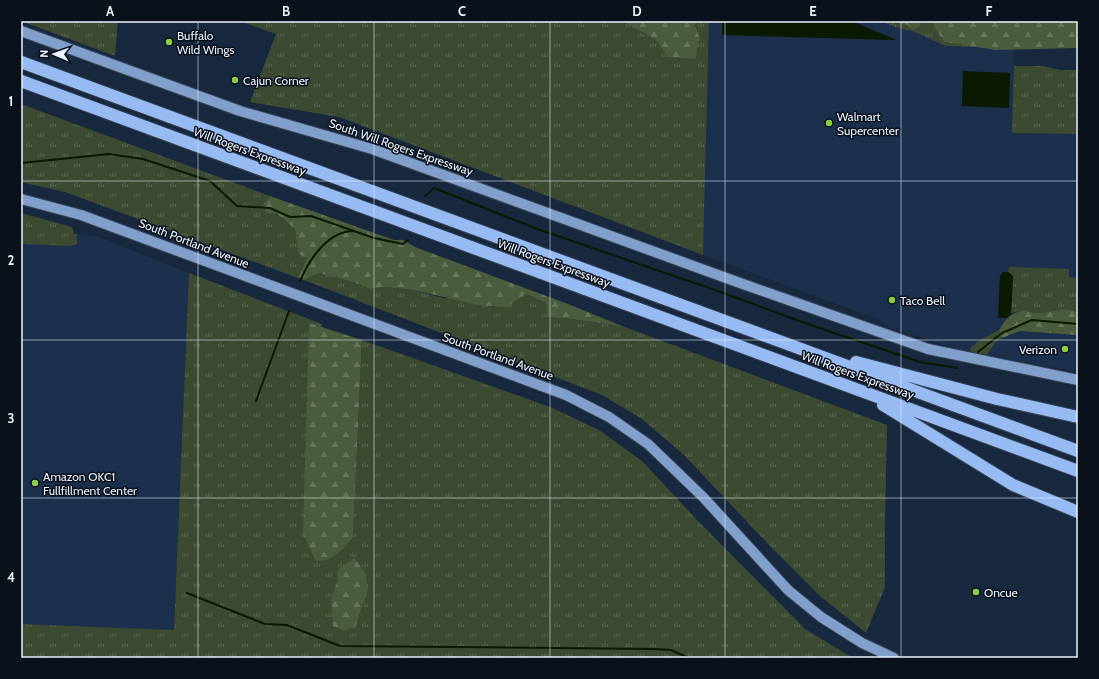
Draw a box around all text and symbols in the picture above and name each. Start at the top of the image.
text: A [106,3,115,19]
text: B [282,3,290,19]
text: C [458,3,466,19]
text: D [632,3,642,19]
text: E [809,3,817,19]
text: F [986,3,993,19]
place label: Buffalo Wild Wings [177,28,234,57]
north arrow [34,34,74,74]
marker: Buffalo Wild Wings [164,37,174,47]
text: N [37,50,51,58]
place label: Cajun Corner [243,73,309,88]
marker: Cajun Corner [230,75,240,85]
text: 1 [9,93,13,109]
place label: Walmart Supercenter [837,109,899,138]
street label: South Will Rogers Expressway [327,115,475,179]
marker: Walmart Supercenter [824,118,834,128]
street label: Will Rogers Expressway [192,124,308,178]
street label: South Portland Avenue [137,215,251,271]
street label: Will Rogers Expressway [496,236,612,290]
text: 2 [8,252,15,268]
place label: Taco Bell [900,293,945,308]
marker: Taco Bell [887,295,897,305]
street label: South Portland Avenue [440,329,556,383]
place label: Verizon [1019,342,1057,357]
marker: Verizon [1060,344,1070,354]
street label: Will Rogers Expressway [800,348,916,402]
text: 3 [7,410,15,426]
place label: Amazon OKC1 Fullfillment Center [43,469,137,498]
marker: Amazon OKC1 Fullfillment Center [30,478,40,488]
text: 4 [7,569,15,585]
place label: Oncue [984,585,1018,600]
marker: Oncue [971,587,981,597]

